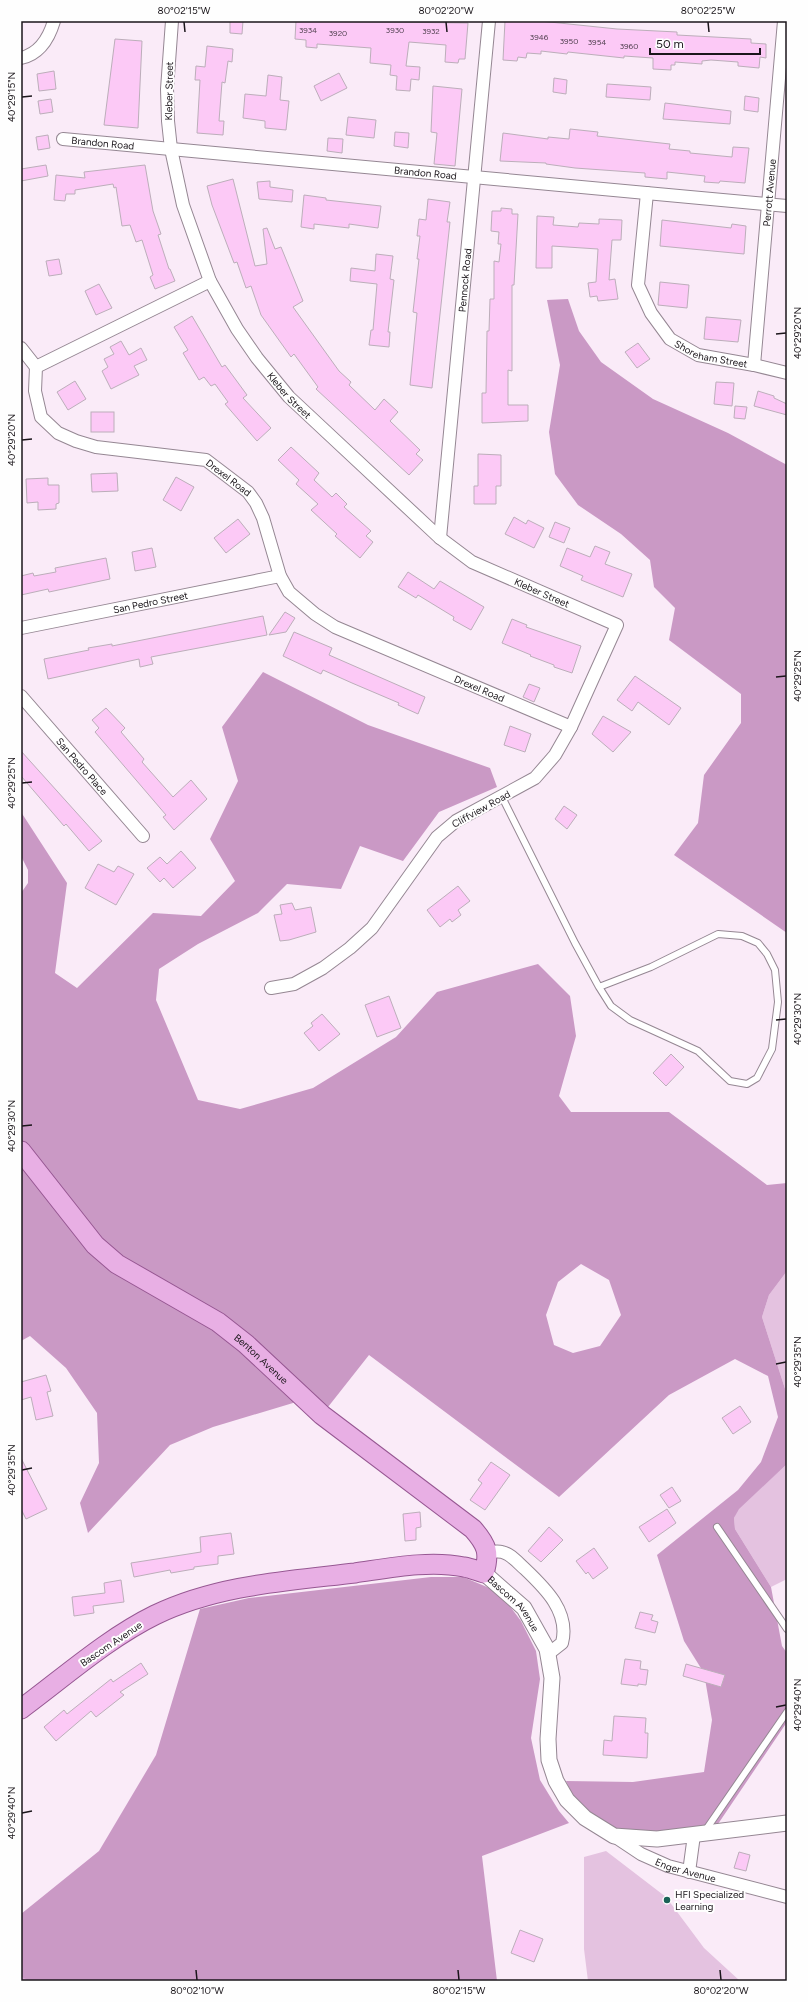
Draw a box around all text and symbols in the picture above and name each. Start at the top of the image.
text: 80°02'15"W [158,4,211,17]
text: 80°02'20"W [418,4,474,17]
text: 80°02'25"W [681,4,736,17]
house number: 3934 [299,25,317,35]
house number: 3930 [386,25,404,35]
house number: 3932 [422,26,440,36]
house number: 3920 [329,28,347,38]
scale bar [650,30,760,56]
house number: 3946 [530,32,549,42]
house number: 3950 [560,36,578,46]
house number: 3954 [588,37,606,47]
text: 50 m [656,37,684,51]
house number: 3960 [620,41,638,51]
street label: Kleber Street [162,61,176,121]
text: 40°29'15"N [5,72,18,122]
street label: Brandon Road [71,133,135,152]
street label: Perrott Avenue [760,158,778,227]
street label: Brandon Road [393,163,458,182]
street label: Pennock Road [455,248,474,313]
text: 40°29'20"N [791,307,804,359]
street label: Shoreham Street [672,337,749,370]
street label: Kleber Street [265,369,314,421]
text: 40°29'20"N [5,414,18,466]
street label: Drexel Road [203,456,254,499]
street label: Kleber Street [512,575,572,610]
street label: San Pedro Street [112,588,189,616]
text: 40°29'25"N [791,650,804,702]
street label: Drexel Road [452,672,507,705]
street label: San Pedro Place [54,735,111,798]
text: 40°29'25"N [5,757,18,809]
street label: Cliffview Road [449,787,513,831]
text: 40°29'30"N [791,993,804,1045]
text: 40°29'30"N [5,1100,18,1152]
street label: Benton Avenue [232,1331,291,1387]
text: 40°29'35"N [791,1336,804,1388]
text: 40°29'35"N [5,1444,18,1496]
street label: Bascom Avenue [485,1573,543,1634]
street label: Bascom Avenue [78,1618,145,1669]
text: 40°29'40"N [791,1678,804,1732]
text: 40°29'40"N [5,1786,18,1840]
street label: Enger Avenue [653,1855,718,1885]
place label: HFI Specialized Learning [675,1888,744,1913]
marker: HFI Specialized Learning [662,1895,672,1905]
text: 80°02'10"W [170,1984,224,1997]
text: 80°02'15"W [433,1984,486,1997]
text: 80°02'20"W [693,1984,749,1997]

